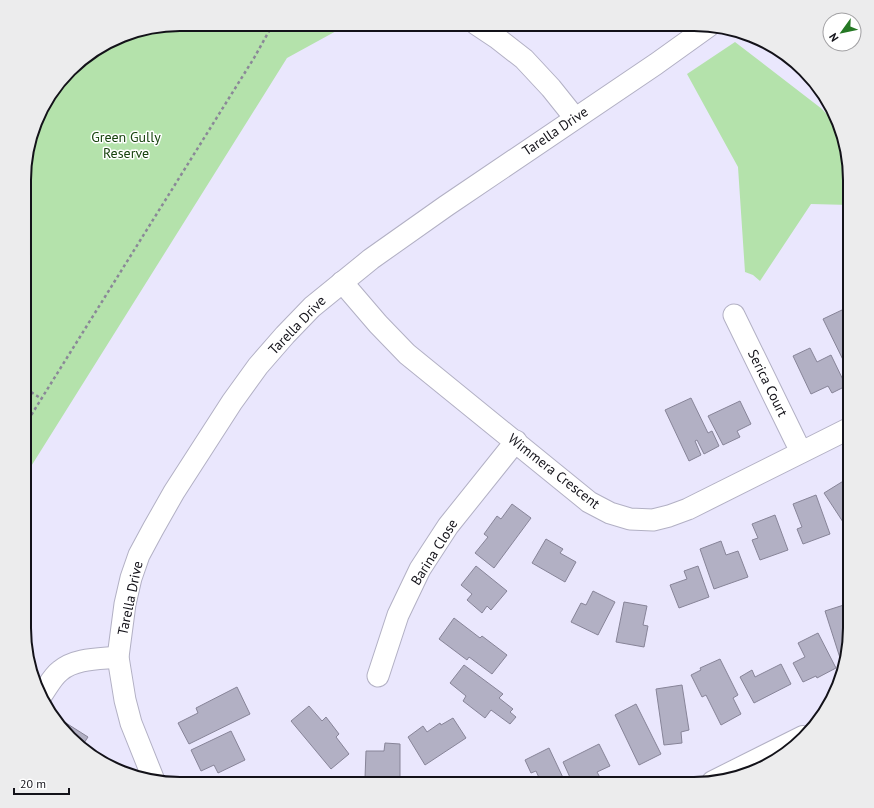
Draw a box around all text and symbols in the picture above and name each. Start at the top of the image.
north arrow [822,12,862,52]
text: N [826,31,841,44]
street label: Tarella Drive [519,102,591,160]
park label: Green Gully Reserve [91,128,161,162]
street label: Tarella Drive [264,292,330,358]
street label: Serica Court [744,346,792,420]
street label: Wimmera Crescent [504,430,604,513]
street label: Barina Close [407,516,461,588]
street label: Tarella Drive [113,559,147,637]
scale bar [14,770,69,796]
text: 20 m [20,776,46,791]

